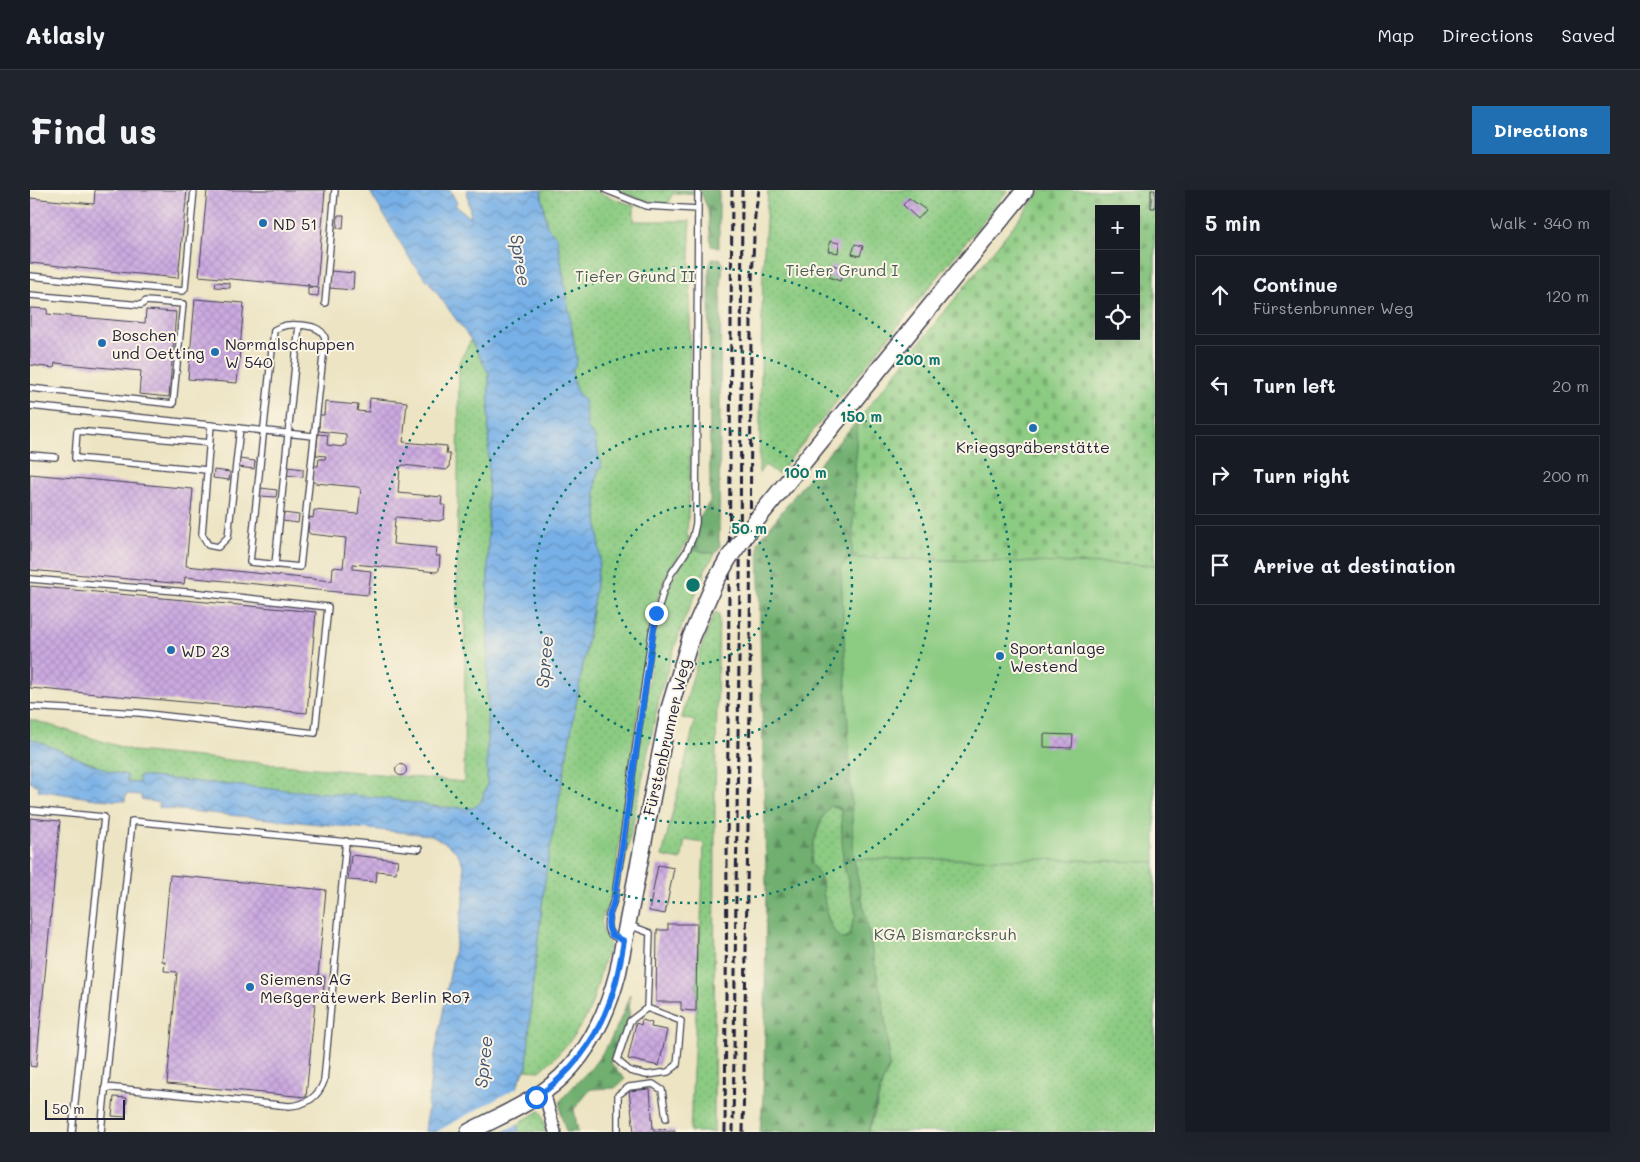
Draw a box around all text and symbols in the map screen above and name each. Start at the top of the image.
text: Atlasly [25,19,105,50]
text: Map [1377,23,1414,47]
text: Directions [1442,23,1534,47]
text: Saved [1562,23,1615,47]
button: Directions [1472,106,1610,154]
text: Find us [30,107,157,153]
map controls [1095,205,1140,340]
button: + [1095,205,1140,250]
text: 5 min [1205,209,1261,236]
text: Walk · 340 m [1490,212,1590,233]
place label: ND 51 [273,213,317,234]
marker: ND 51 [257,217,269,229]
water label: Spree [505,232,537,288]
button: − [1095,250,1140,295]
park label: Tiefer Grund I [786,259,898,280]
park label: Tiefer Grund II [575,265,695,286]
text: Continue [1253,272,1338,297]
icon: ahead [1206,281,1234,309]
text: 120 m [1545,285,1589,306]
button: locate [1095,295,1140,340]
text: Fürstenbrunner Weg [1253,297,1413,318]
place label: Boschen und Oetting [112,324,205,363]
place label: Normalschuppen W 540 [225,333,355,372]
marker: Boschen und Oetting [96,337,108,349]
marker: Normalschuppen W 540 [209,346,221,358]
text: 200 m [896,349,941,369]
icon: left [1206,371,1234,399]
text: Turn left [1253,373,1336,398]
text: 20 m [1552,375,1589,396]
text: 150 m [840,406,882,426]
marker: Kriegsgräberstätte [1027,422,1039,434]
place label: Kriegsgräberstätte [956,436,1110,457]
icon: right [1206,461,1234,489]
text: 100 m [783,462,827,482]
text: Turn right [1253,463,1350,488]
text: 200 m [1542,465,1589,486]
text: 50 m [731,518,767,538]
icon: arrive [1206,551,1234,579]
text: Arrive at destination [1253,553,1456,578]
centre of rings [684,576,702,594]
route end [645,602,668,625]
water label: Spree [530,635,558,689]
place label: Sportanlage Westend [1010,637,1105,676]
place label: WD 23 [181,640,229,661]
marker: WD 23 [165,644,177,656]
marker: Sportanlage Westend [994,650,1006,662]
street label: Fürstenbrunner Weg [638,657,694,817]
park label: KGA Bismarcksruh [874,923,1016,944]
place label: Siemens AG Meßgerätewerk Berlin Ro7 [260,968,470,1007]
marker: Siemens AG Meßgerätewerk Berlin Ro7 [244,981,256,993]
water label: Spree [468,1035,498,1089]
route start [525,1086,548,1109]
scale bar [45,1097,125,1120]
text: 50 m [52,1099,84,1118]

